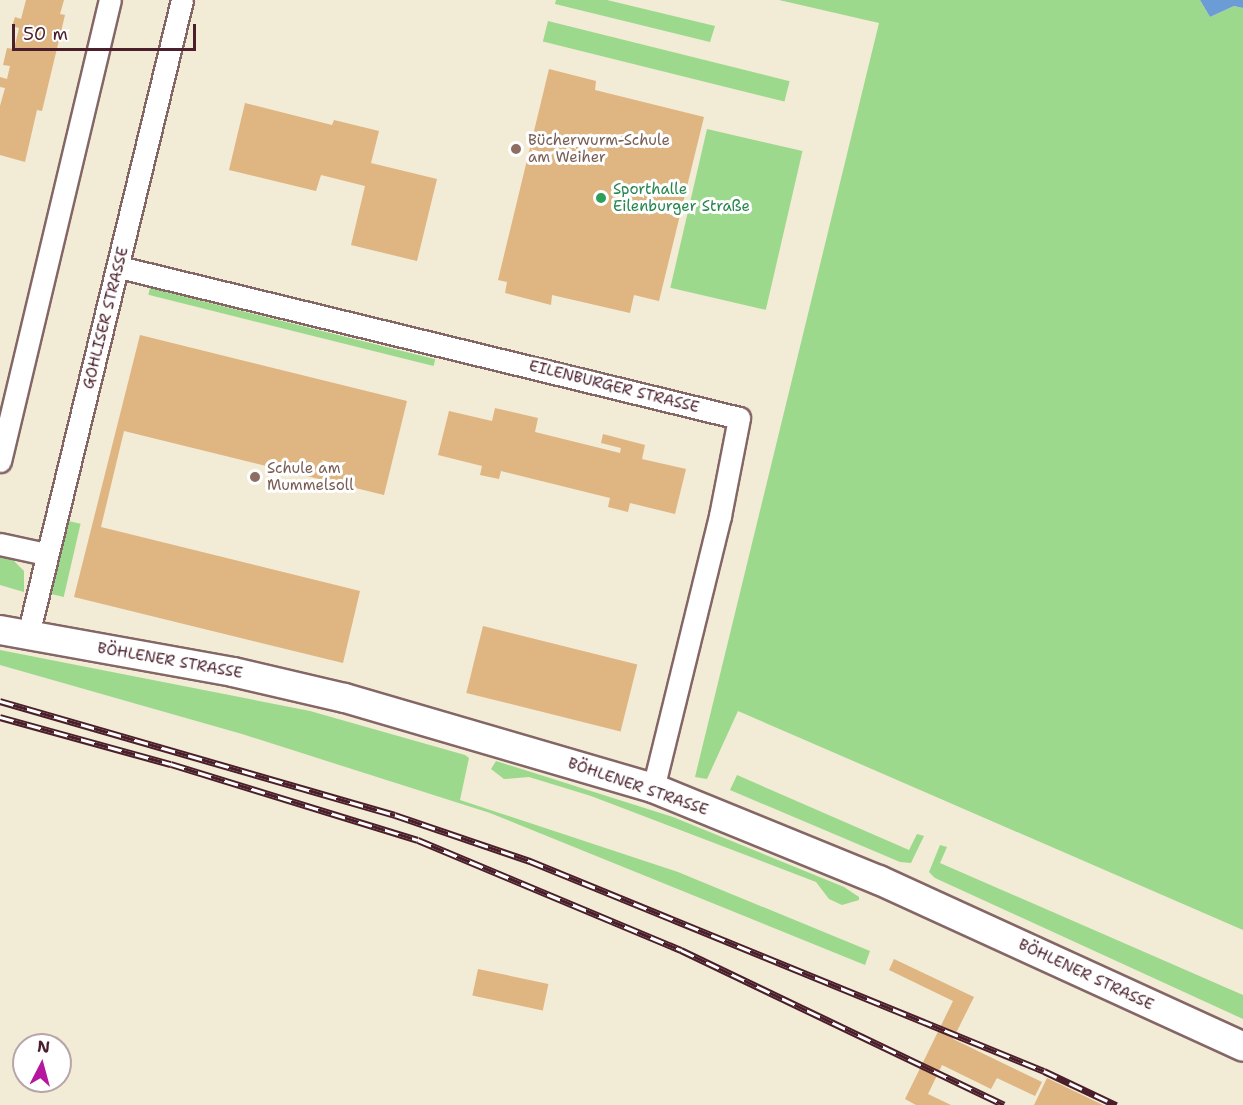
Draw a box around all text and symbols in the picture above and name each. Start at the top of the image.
scale bar [15,12,200,50]
text: 50 m [23,22,68,46]
place label: Bücherwurm-Schule am Weiher [528,131,670,166]
marker: Bücherwurm-Schule am Weiher [509,142,523,156]
place label: Sporthalle Eilenburger Straße [613,180,750,215]
marker: Sporthalle Eilenburger Straße [594,191,608,205]
street label: GOHLISER STRASSE [80,245,132,391]
street label: EILENBURGER STRASSE [527,357,701,417]
place label: Schule am Mummelsoll [267,459,354,494]
marker: Schule am Mummelsoll [248,470,262,484]
street label: BÖHLENER STRASSE [96,639,244,683]
street label: BÖHLENER STRASSE [565,755,711,819]
street label: BÖHLENER STRASSE [1015,936,1157,1014]
north arrow [12,1033,72,1093]
text: N [36,1035,51,1058]

